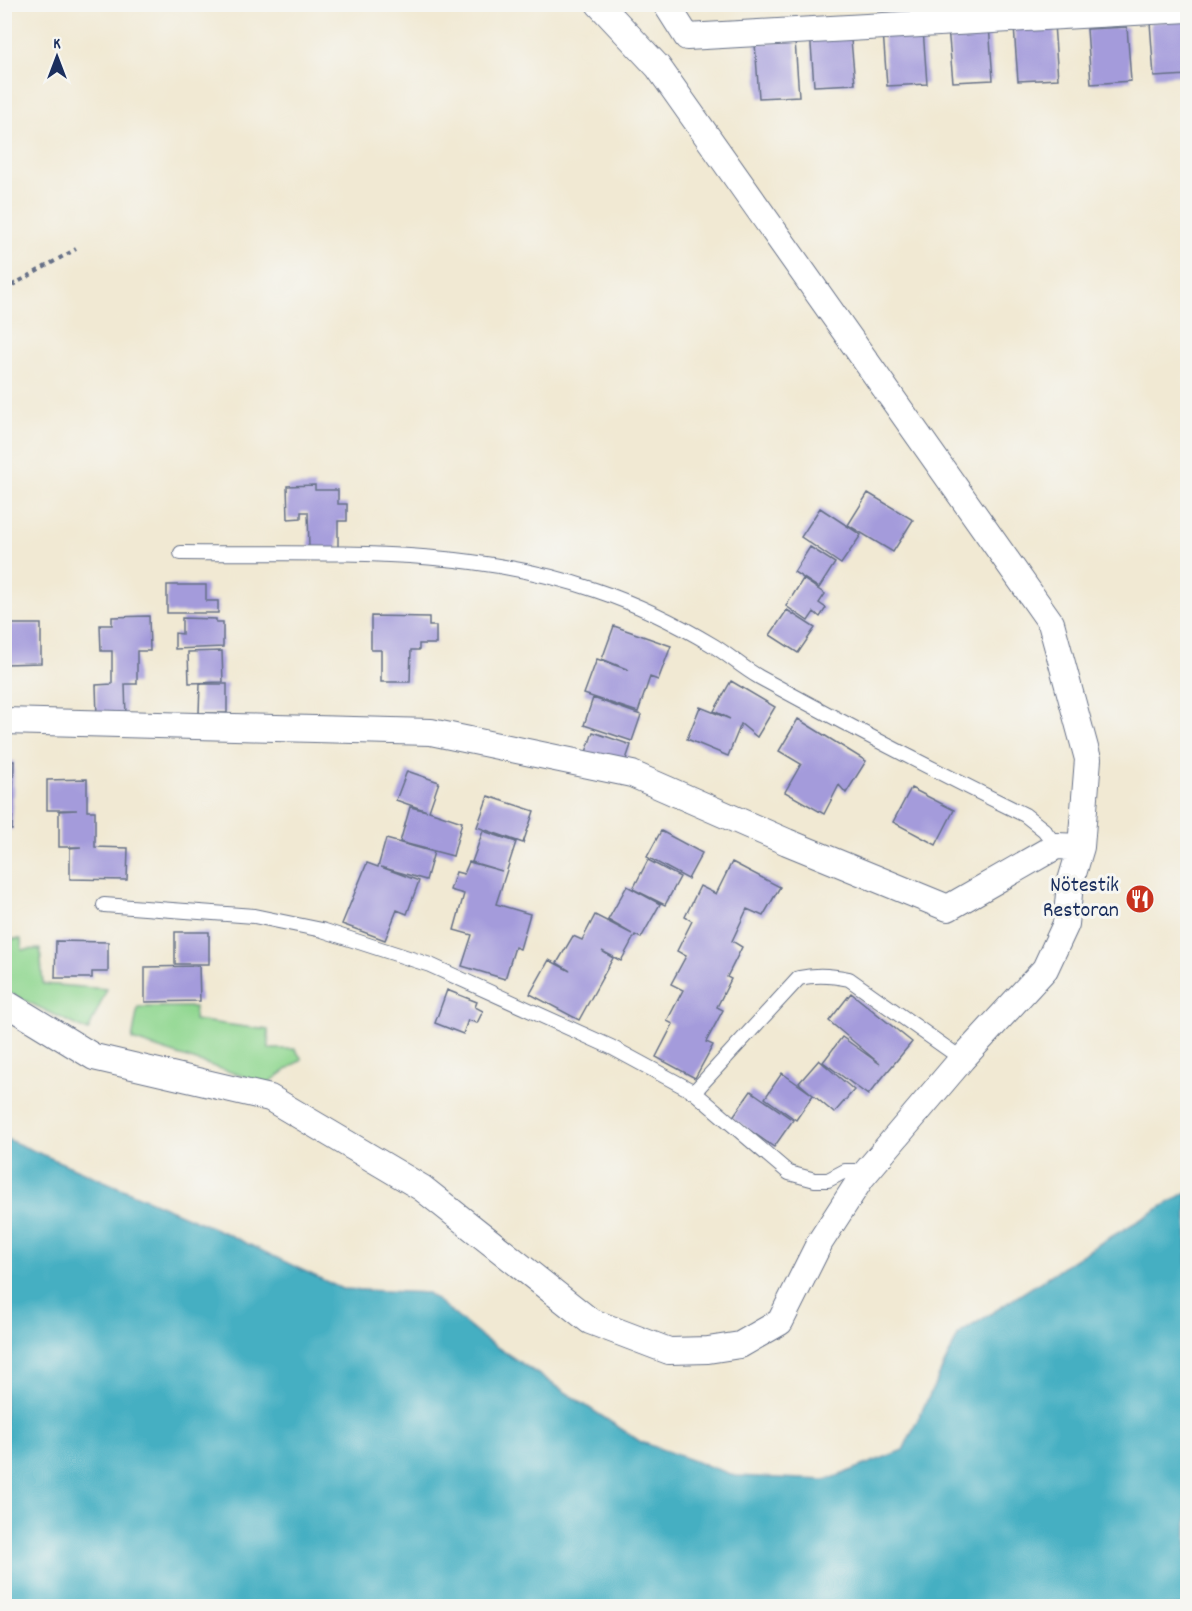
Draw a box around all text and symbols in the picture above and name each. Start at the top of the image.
north arrow [27,27,87,87]
text: K [53,33,61,56]
place label: Nötestik Restoran [1043,871,1119,927]
restaurant icon: Nötestik Restoran [1124,883,1156,915]

